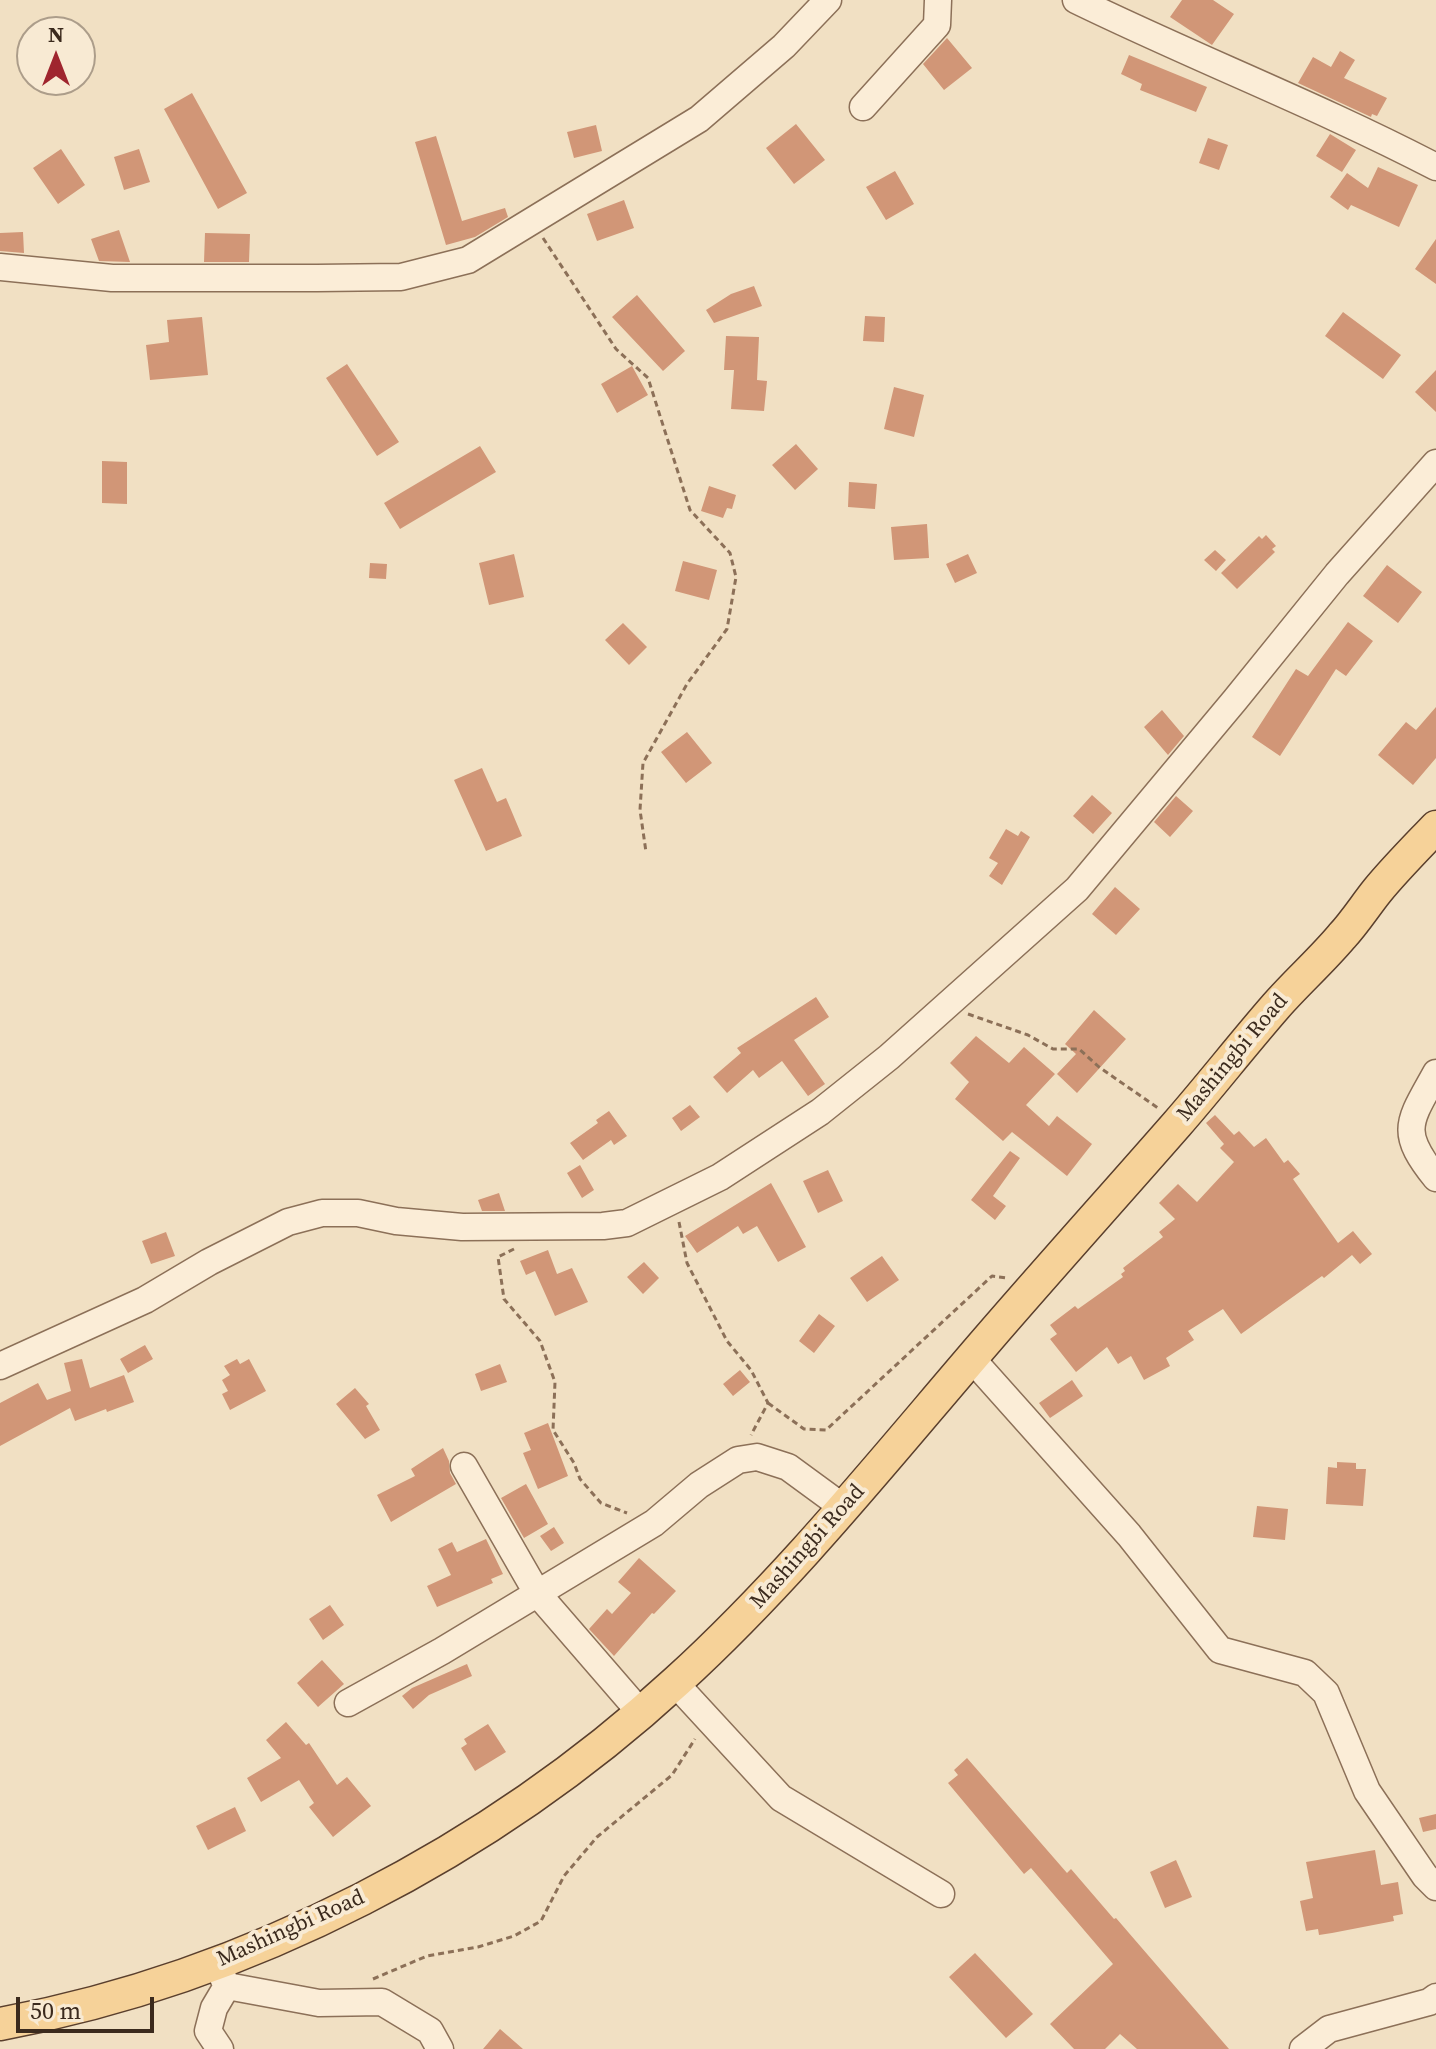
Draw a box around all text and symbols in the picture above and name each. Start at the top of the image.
north arrow [16,16,96,96]
text: N [48,19,64,49]
street label: Mashingbi Road [1172,989,1294,1127]
street label: Mashingbi Road [745,1479,871,1615]
street label: Mashingbi Road [213,1885,369,1973]
scale bar [20,1981,158,2031]
text: 50 m [30,1994,81,2027]

